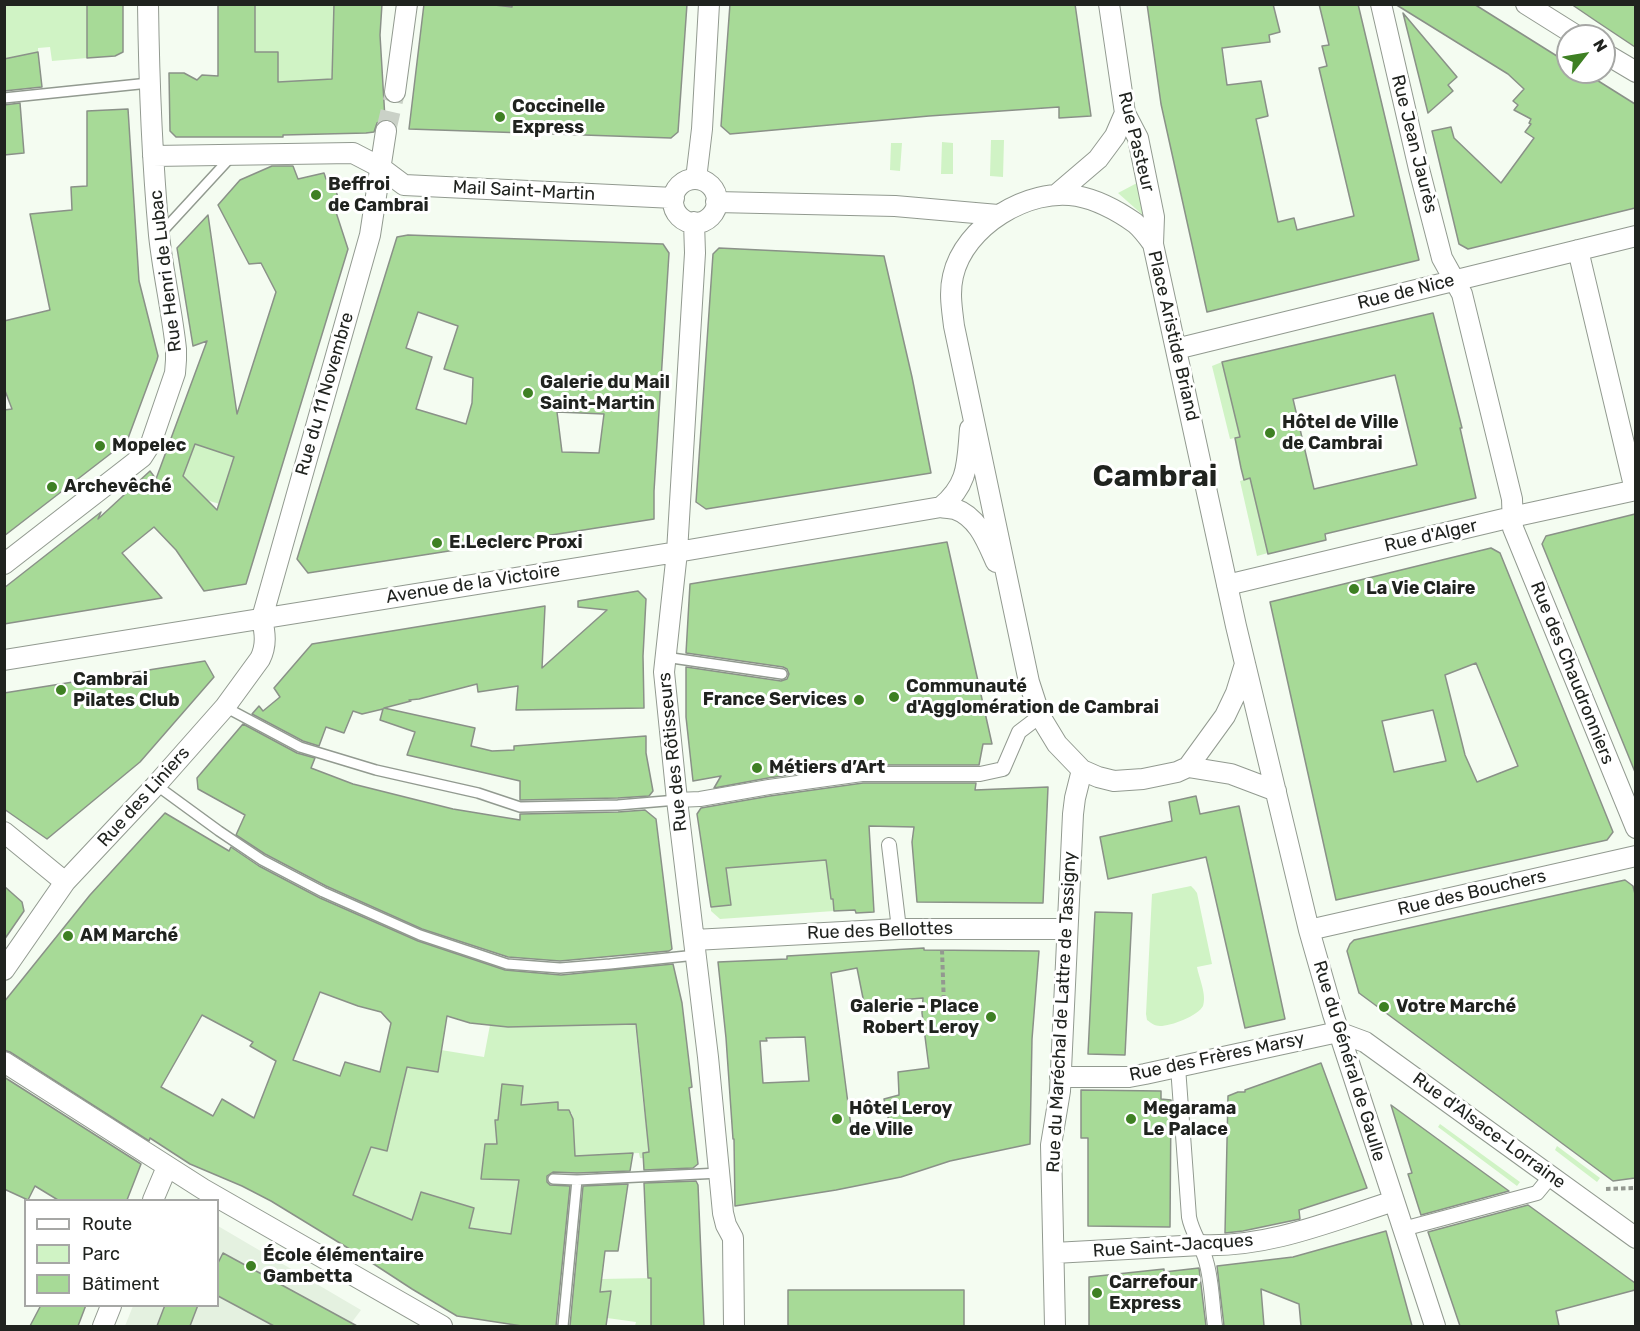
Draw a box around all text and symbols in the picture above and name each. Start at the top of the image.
north arrow [1556,24,1616,84]
text: N [1589,36,1611,55]
street label: Rue Jean Jaurès [1386,73,1442,215]
street label: Rue Pasteur [1113,90,1159,194]
place label: Coccinelle Express [512,96,605,138]
marker: Coccinelle Express [493,110,507,124]
place label: Beffroi de Cambrai [328,174,429,216]
street label: Mail Saint-Martin [452,176,596,206]
marker: Beffroi de Cambrai [309,188,323,202]
street label: Rue Henri de Lubac [145,189,187,353]
street label: Place Aristide Briand [1143,249,1203,423]
street label: Rue de Nice [1355,270,1457,314]
street label: Rue du 11 Novembre [291,310,359,478]
place label: Galerie du Mail Saint-Martin [540,372,670,415]
marker: Galerie du Mail Saint-Martin [521,386,535,400]
place label: Hôtel de Ville de Cambrai [1282,412,1399,454]
marker: Hôtel de Ville de Cambrai [1263,426,1277,440]
place label: Mopelec [112,435,186,457]
marker: Mopelec [93,439,107,453]
district label: Cambrai [1093,459,1217,495]
place label: Archevêché [64,476,172,498]
marker: Archevêché [45,480,59,494]
street label: Rue d'Alger [1382,515,1480,557]
place label: E.Leclerc Proxi [449,532,583,554]
marker: E.Leclerc Proxi [430,536,444,550]
street label: Avenue de la Victoire [384,560,562,608]
place label: La Vie Claire [1366,578,1475,600]
street label: Rue des Chaudronniers [1525,578,1619,768]
marker: La Vie Claire [1347,582,1361,596]
place label: Cambrai Pilates Club [73,669,180,712]
street label: Rue des Rôtisseurs [654,671,692,833]
place label: Communauté d'Agglomération de Cambrai [906,676,1159,718]
marker: Cambrai Pilates Club [54,683,68,697]
place label: France Services [703,689,847,711]
marker: Communauté d'Agglomération de Cambrai [887,690,901,704]
marker: France Services [852,693,866,707]
street label: Rue des Liniers [93,742,195,852]
place label: Métiers d’Art [769,757,885,779]
marker: Métiers d’Art [750,761,764,775]
street label: Rue du Maréchal de Lattre de Tassigny [1043,851,1081,1173]
street label: Rue des Bouchers [1396,865,1548,921]
street label: Rue des Bellottes [807,918,953,944]
place label: AM Marché [80,925,178,947]
marker: AM Marché [61,929,75,943]
street label: Rue du Général de Gaulle [1308,958,1390,1164]
place label: Galerie - Place Robert Leroy [850,996,979,1038]
place label: Votre Marché [1396,996,1516,1018]
marker: Votre Marché [1377,1000,1391,1014]
marker: Galerie - Place Robert Leroy [984,1010,998,1024]
street label: Rue des Frères Marsy [1127,1028,1307,1086]
street label: Rue d'Alsace-Lorraine [1408,1068,1570,1194]
place label: Hôtel Leroy de Ville [849,1098,952,1140]
place label: Megarama Le Palace [1143,1098,1236,1140]
marker: Hôtel Leroy de Ville [830,1112,844,1126]
marker: Megarama Le Palace [1124,1112,1138,1126]
legend [24,1199,219,1307]
text: Route [82,1213,132,1235]
street label: Rue Saint-Jacques [1092,1230,1254,1262]
text: Parc [82,1243,120,1265]
place label: École élémentaire Gambetta [263,1245,424,1288]
marker: École élémentaire Gambetta [244,1259,258,1273]
place label: Carrefour Express [1109,1272,1198,1314]
text: Bâtiment [82,1273,159,1295]
marker: Carrefour Express [1090,1286,1104,1300]

